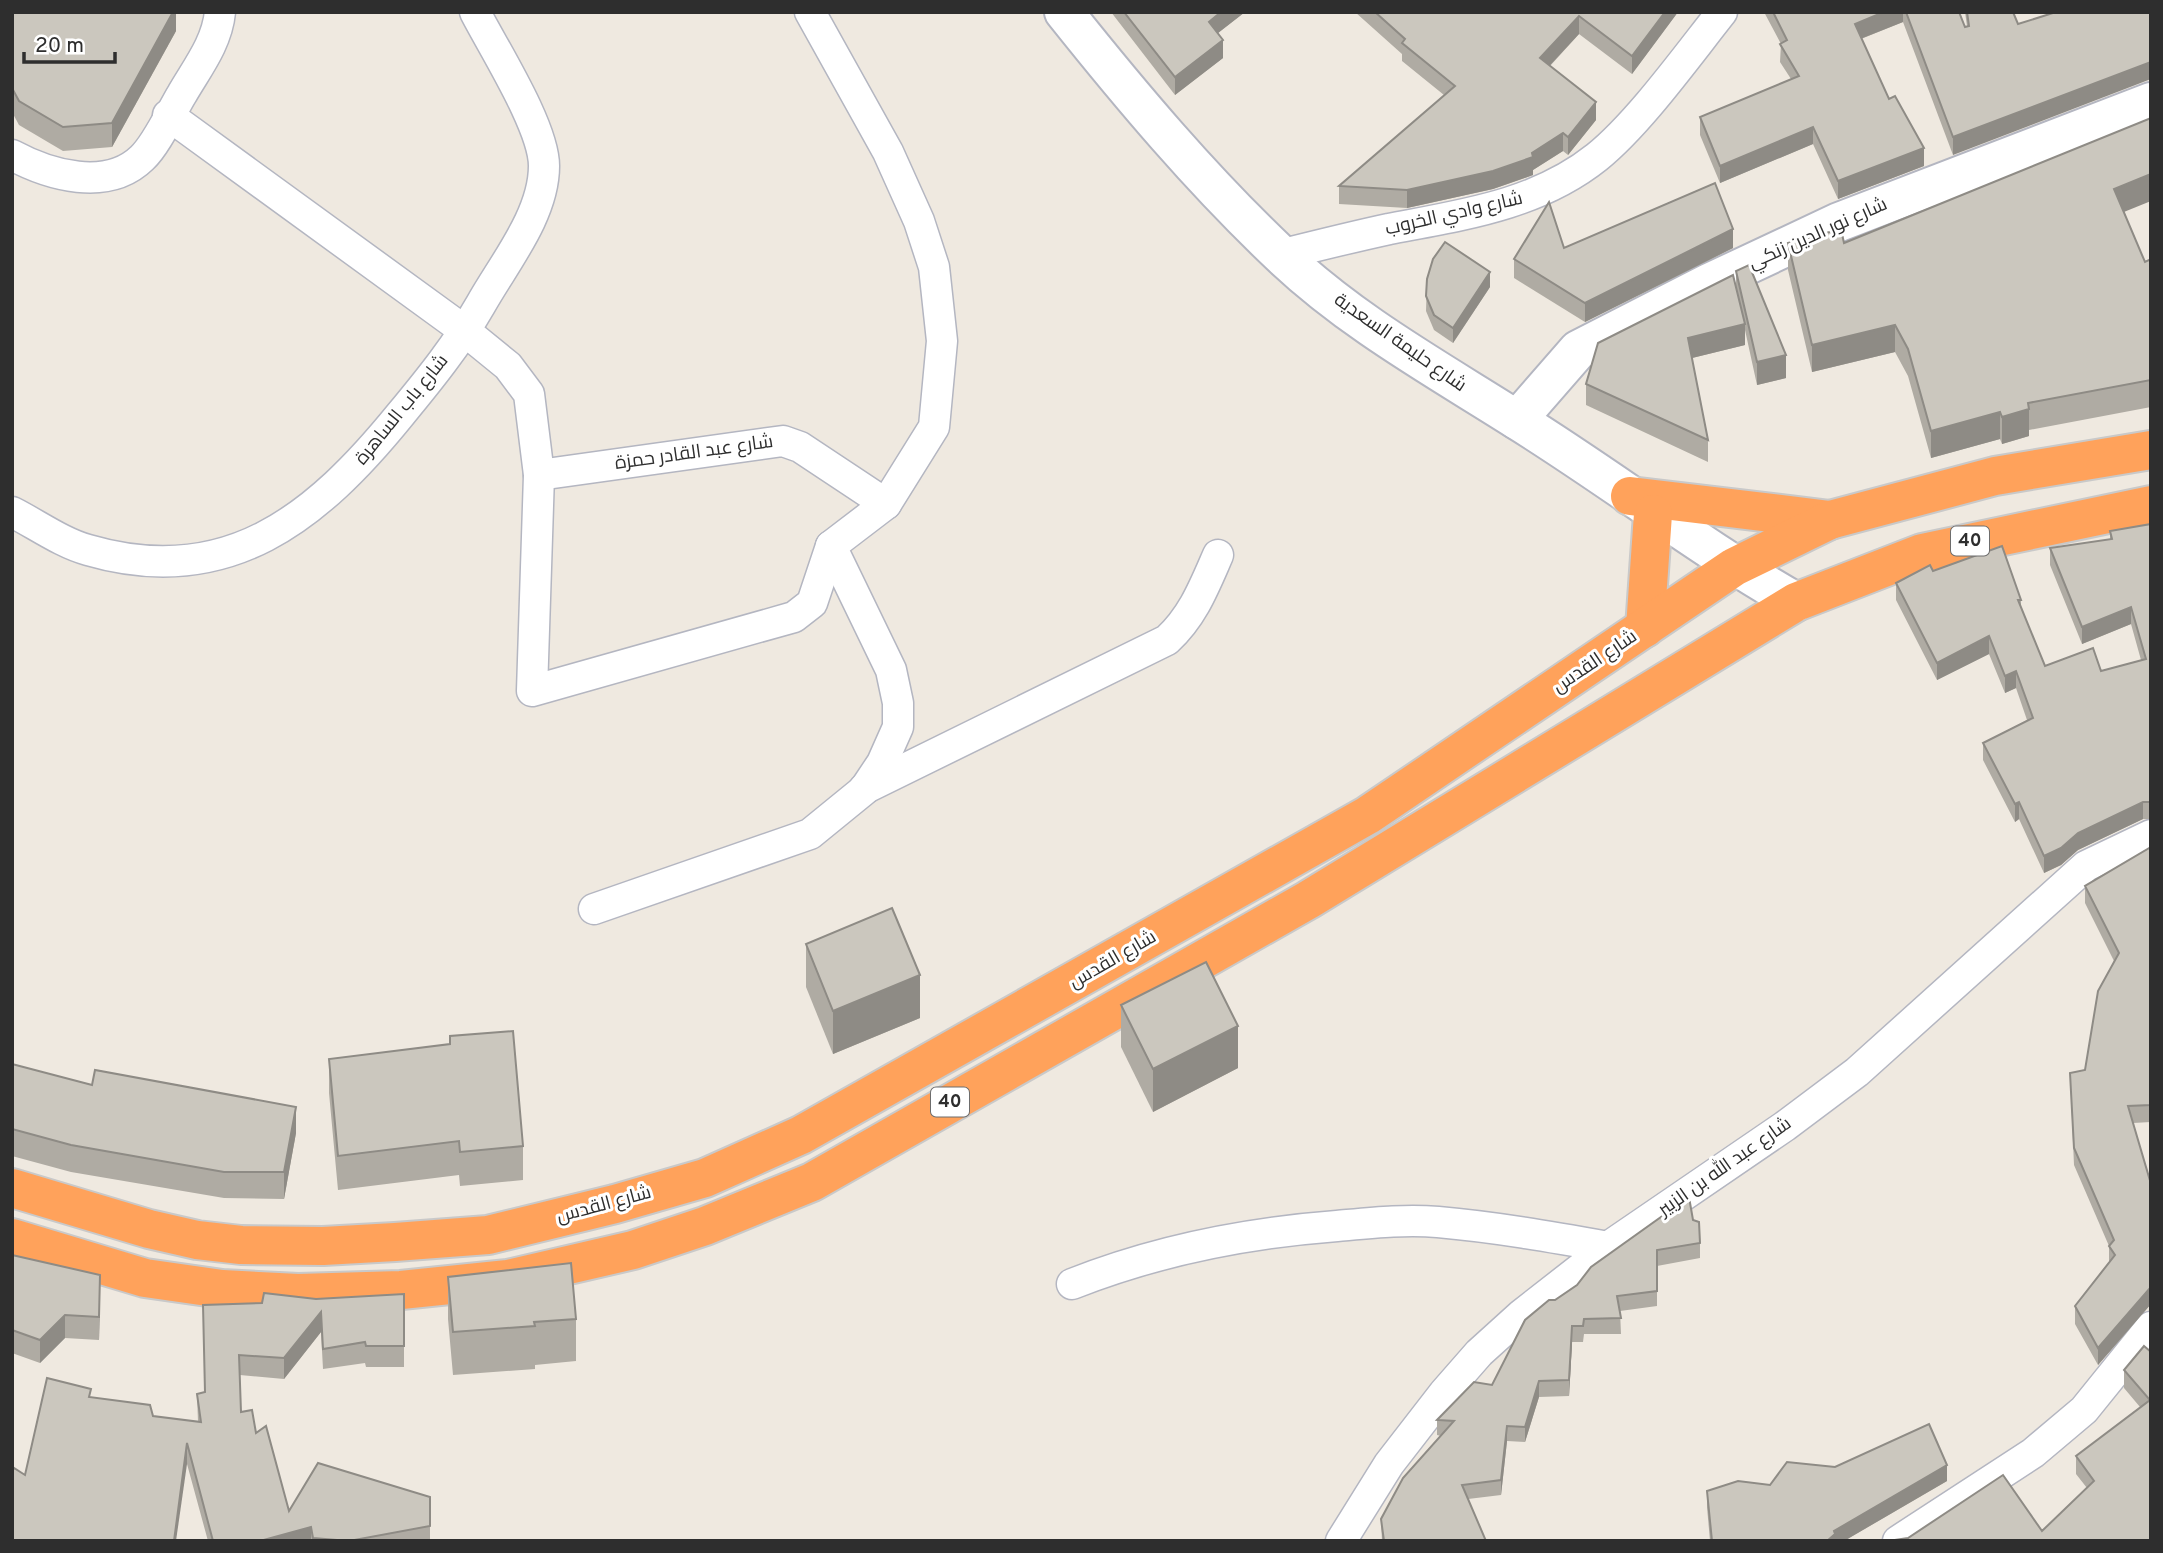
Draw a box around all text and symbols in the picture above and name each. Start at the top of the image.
scale bar [24,21,116,65]
text: 20 m [35,33,84,60]
street label: شارع وادي الخروب [1383,187,1525,242]
street label: شارع نور الدين زنكي [1745,193,1892,276]
street label: شارع حليمة السعدية [1329,288,1471,398]
street label: شارع باب الساهرة [350,350,454,470]
street label: شارع عبد القادر حمزة [613,430,775,476]
road number: 40 [1951,526,1989,556]
street label: شارع القدس [1548,625,1642,699]
street label: شارع القدس [1065,925,1161,995]
road number: 40 [931,1087,969,1116]
street label: شارع عبد الله بن الزبير [1652,1110,1796,1223]
street label: شارع القدس [554,1181,654,1229]

